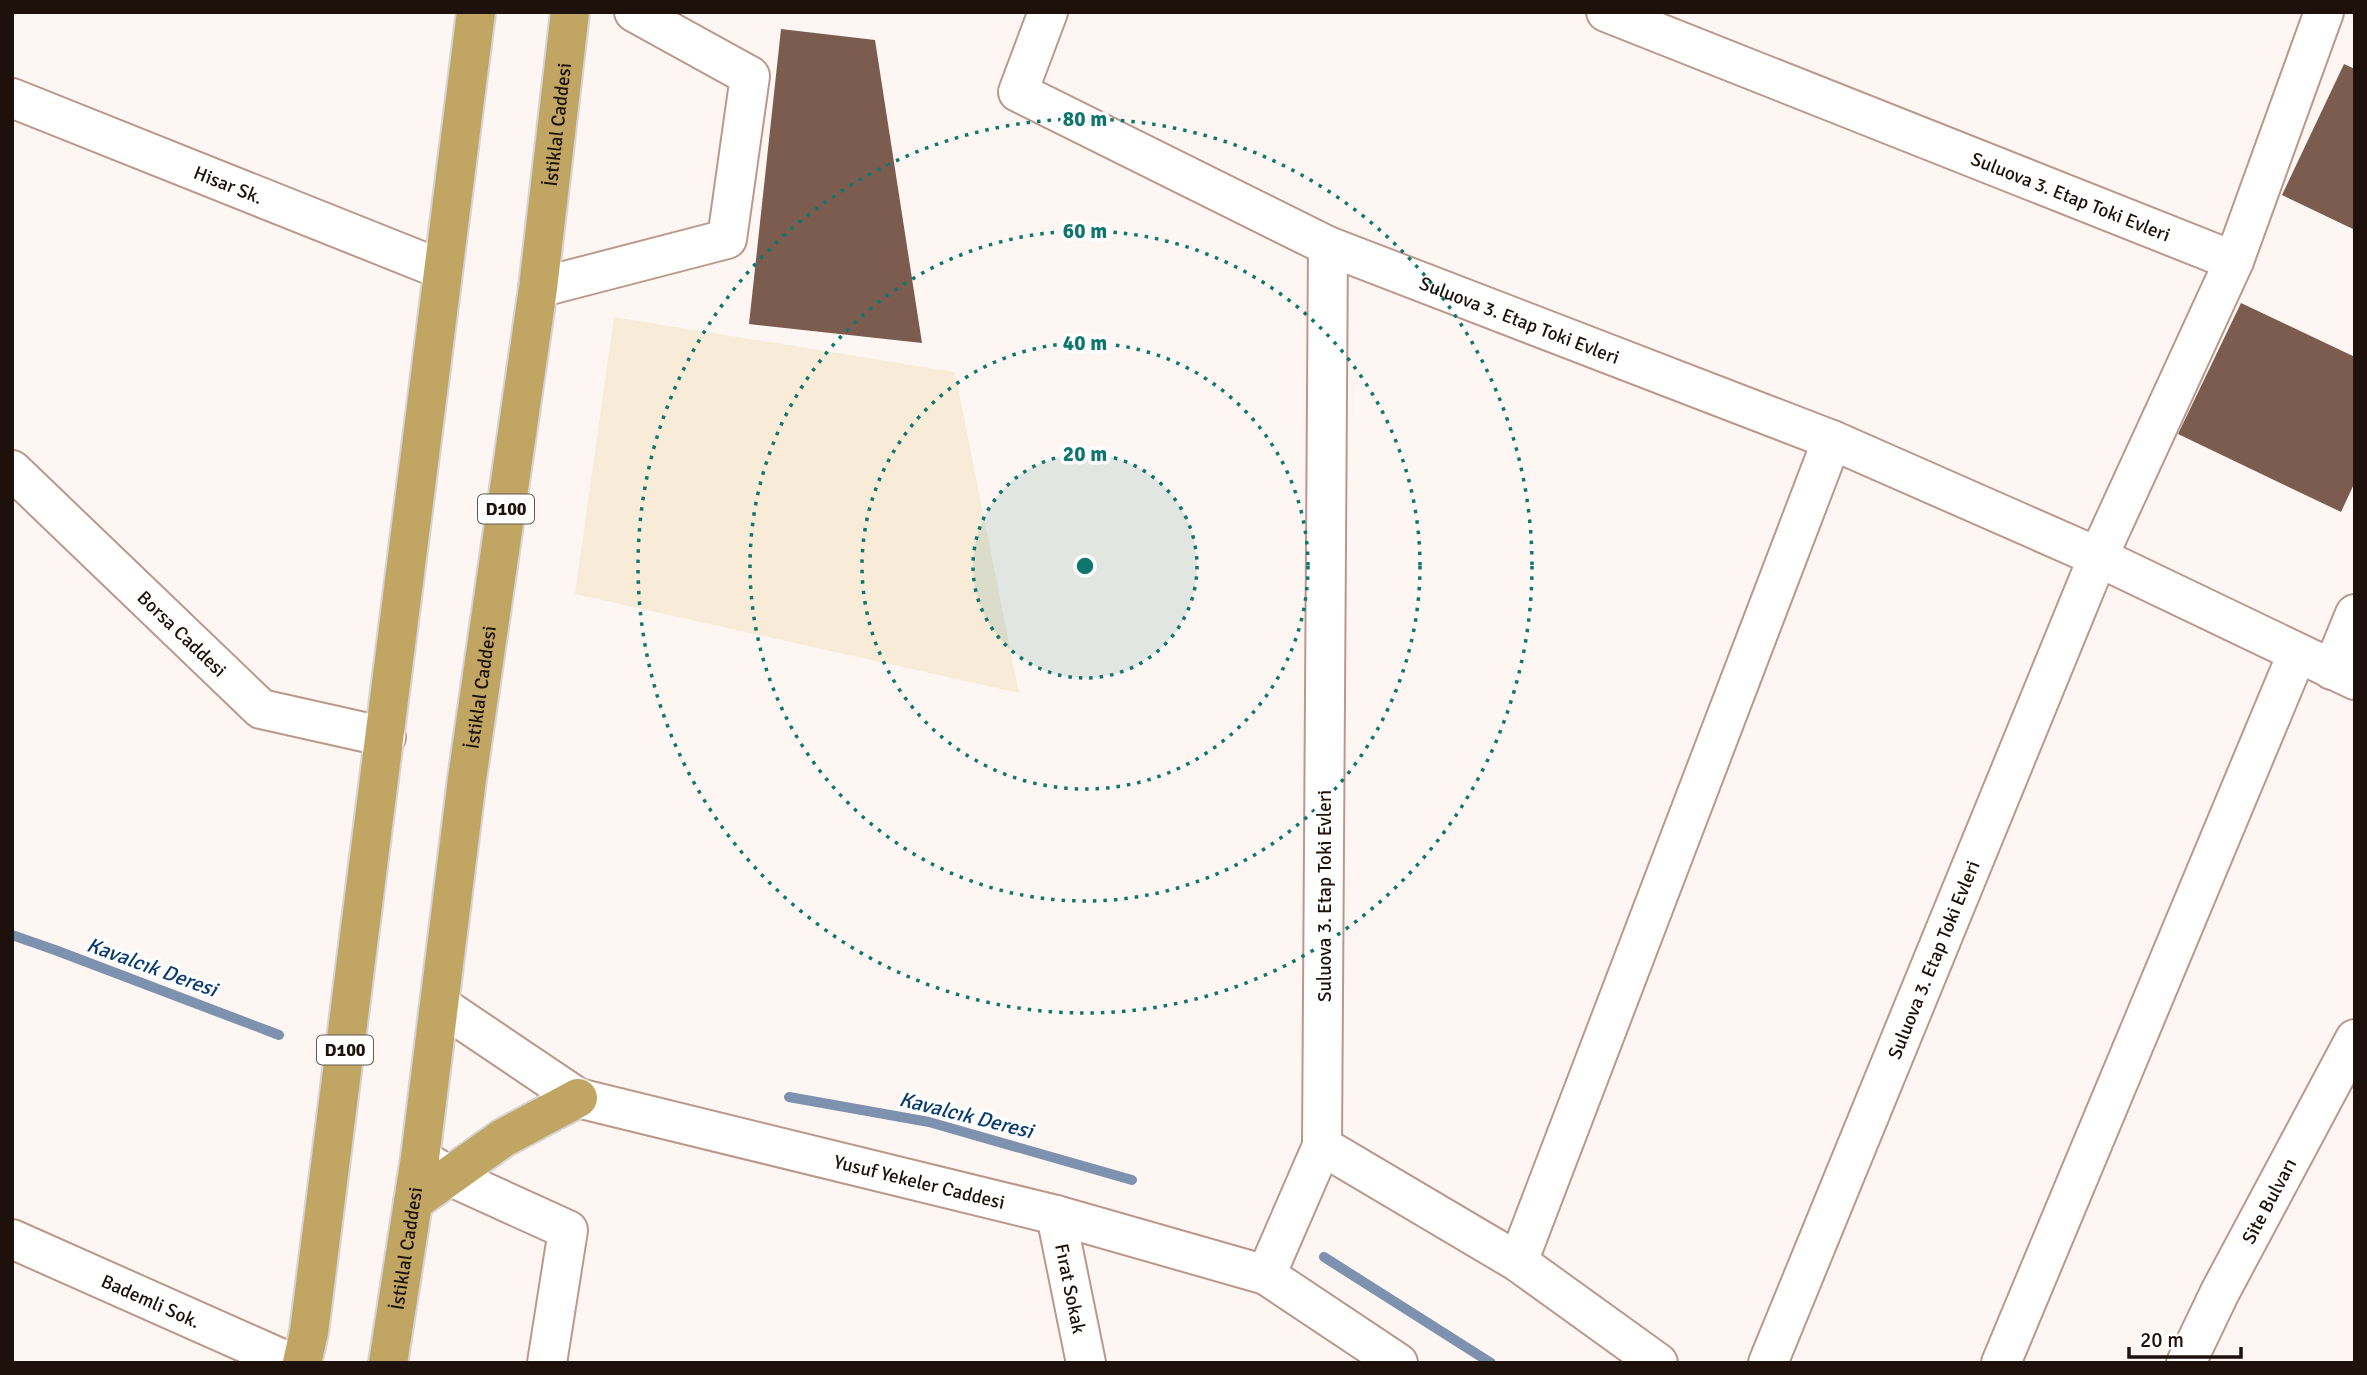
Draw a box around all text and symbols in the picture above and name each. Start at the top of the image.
street label: İstiklal Caddesi [539,62,577,188]
text: 80 m [1063,106,1107,132]
street label: Suluova 3. Etap Toki Evleri [1967,147,2174,248]
street label: Hisar Sk. [190,161,266,210]
text: 60 m [1063,218,1107,244]
street label: Suluova 3. Etap Toki Evleri [1416,271,1623,370]
text: 40 m [1063,330,1107,356]
text: 20 m [1063,441,1107,467]
road number: D100 [478,494,534,524]
centre of rings [1073,554,1097,578]
street label: Borsa Caddesi [132,586,231,682]
street label: İstiklal Caddesi [460,624,502,751]
street label: Suluova 3. Etap Toki Evleri [1313,790,1337,1002]
street label: Suluova 3. Etap Toki Evleri [1883,857,1985,1063]
water label: Kavalcık Deresi [83,931,223,1003]
road number: D100 [317,1036,373,1064]
water label: Kavalcık Deresi [896,1086,1038,1145]
street label: Yusuf Yekeler Caddesi [831,1150,1007,1215]
street label: Site Bulvarı [2237,1154,2302,1248]
street label: İstiklal Caddesi [385,1185,428,1312]
street label: Fırat Sokak [1049,1242,1091,1336]
street label: Bademli Sok. [97,1269,204,1334]
scale bar [2129,1316,2241,1360]
text: 20 m [2140,1327,2184,1353]

